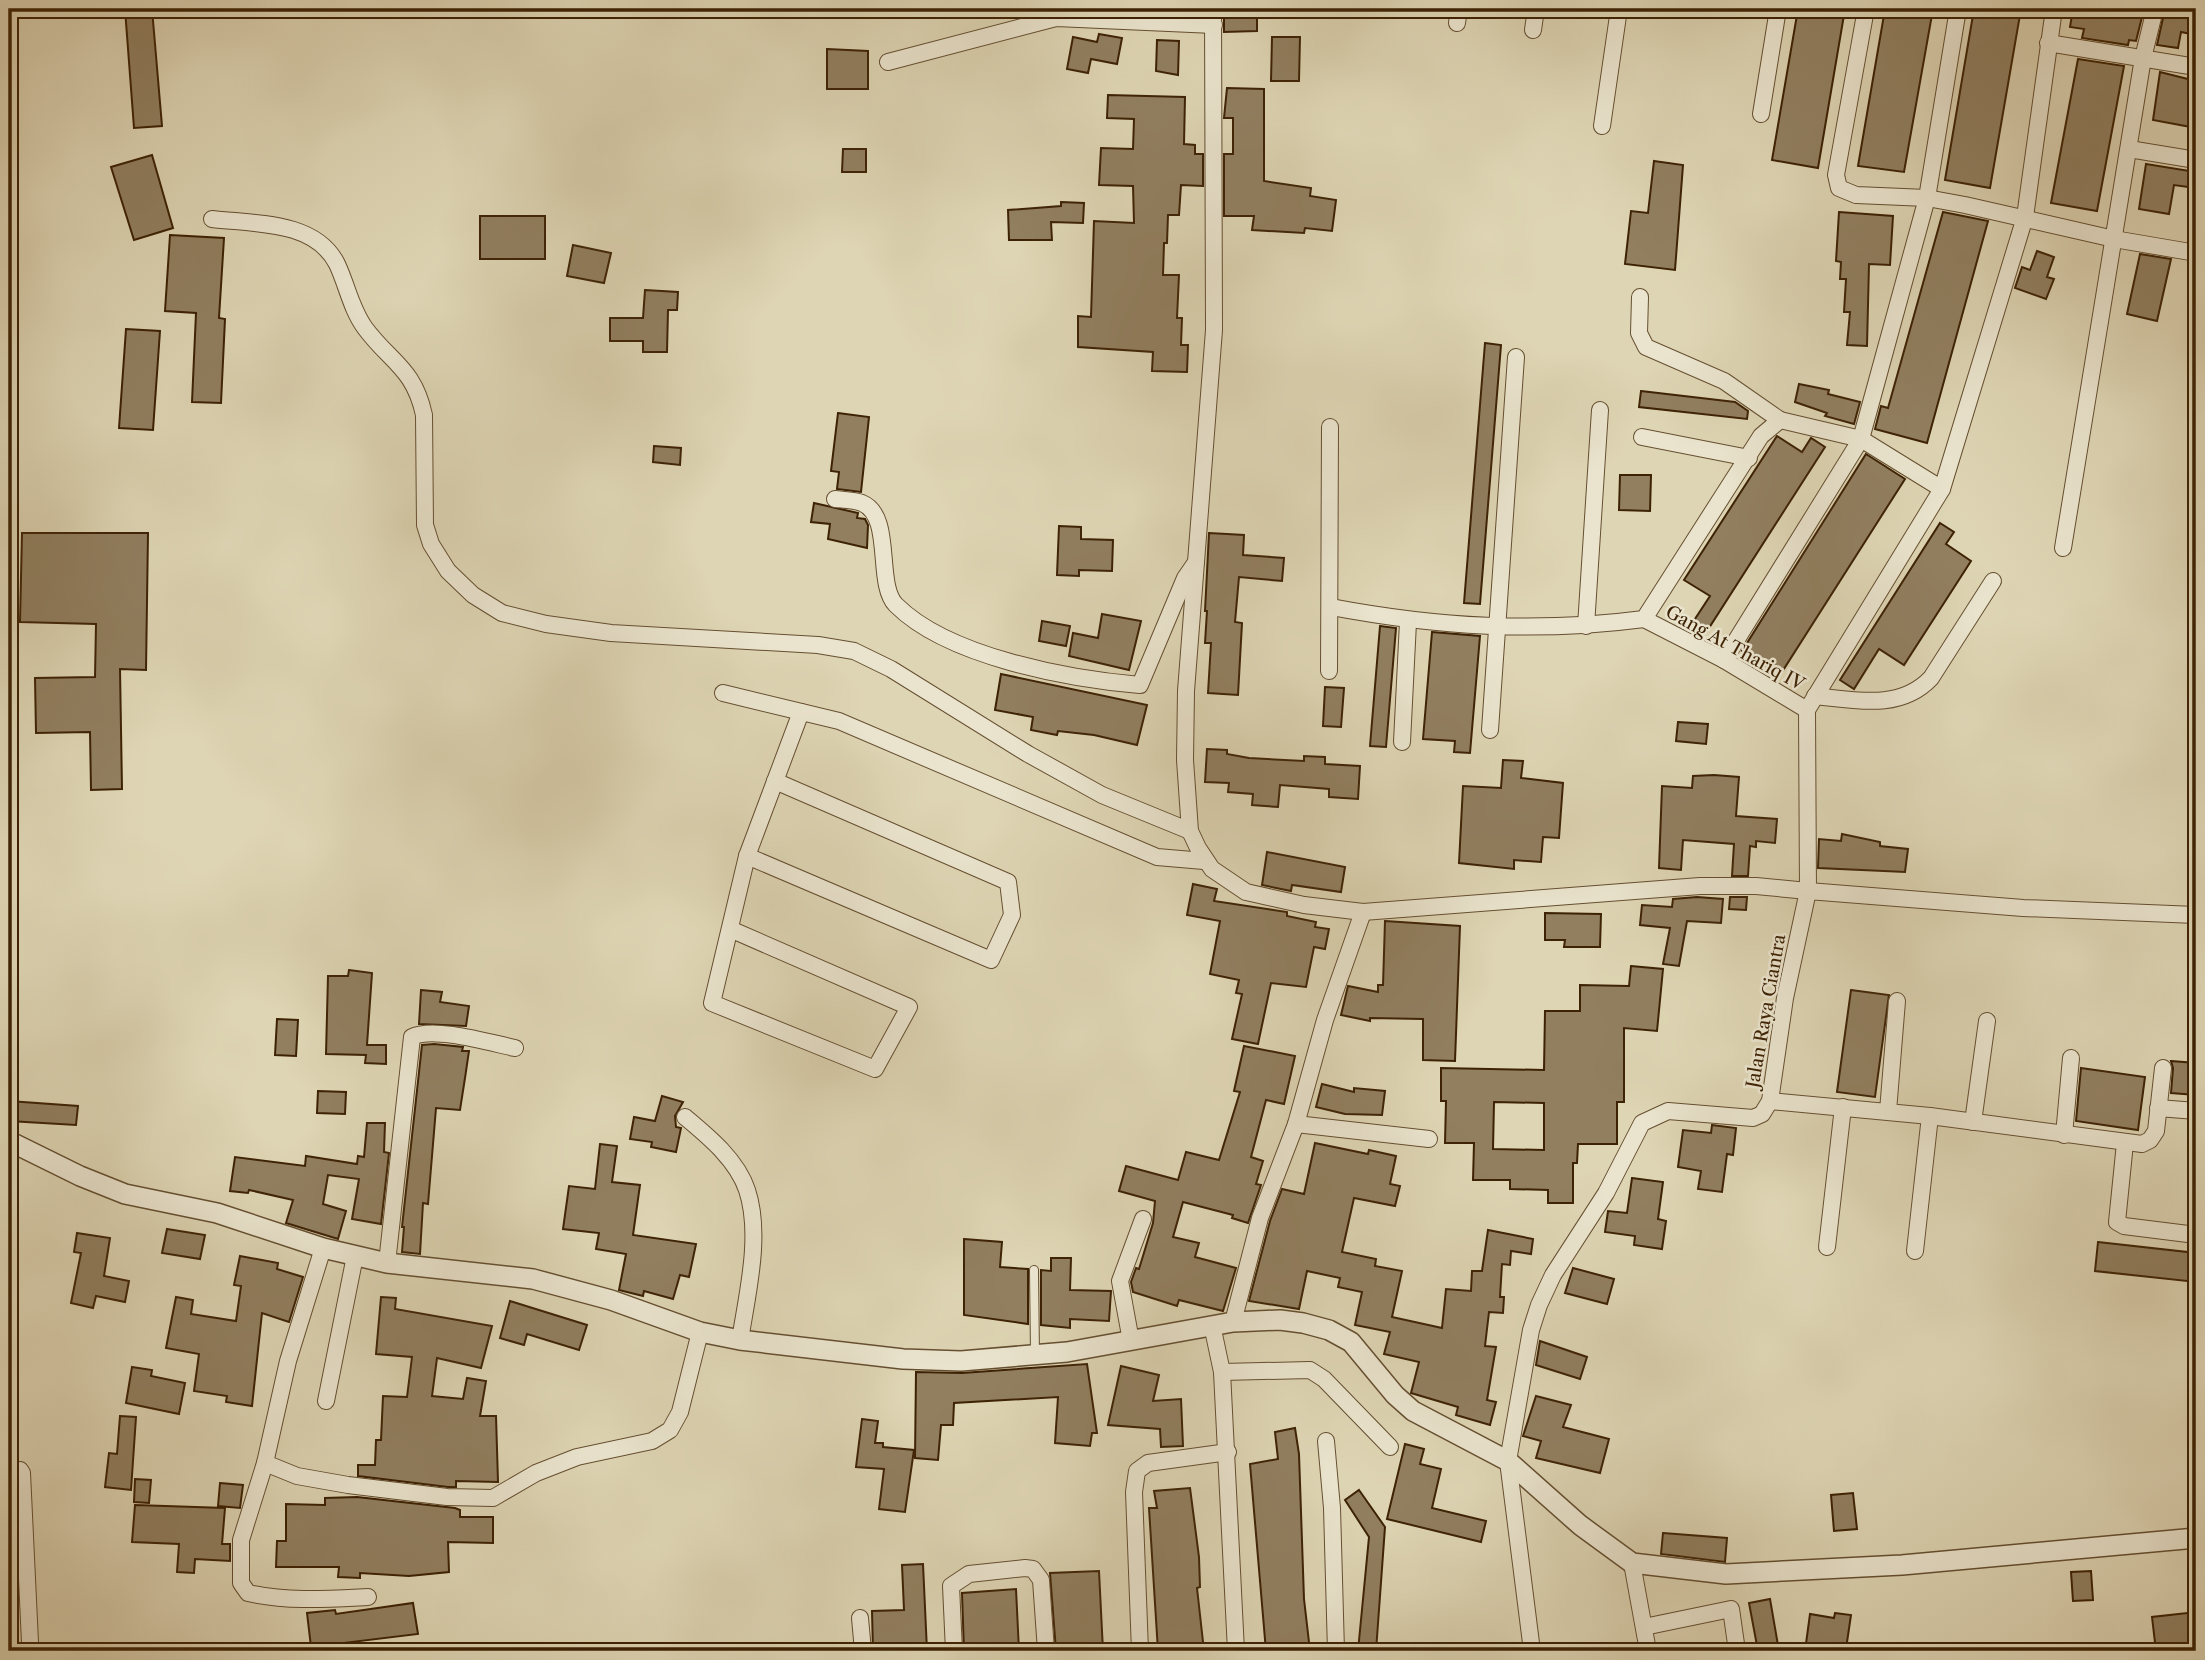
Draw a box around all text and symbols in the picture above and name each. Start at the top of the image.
street label: Gang At Thariq IV [1662,601,1809,696]
street label: Jalan Raya Ciantra [1741,932,1790,1093]

